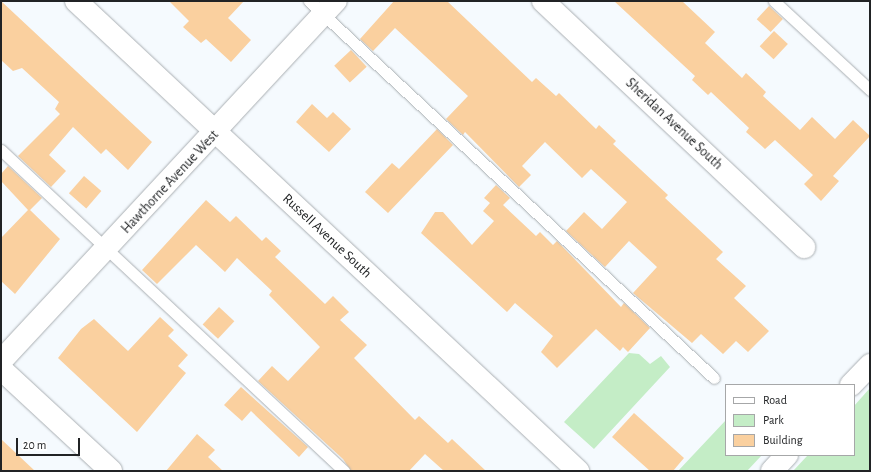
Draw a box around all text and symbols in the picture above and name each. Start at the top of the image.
street label: Sheridan Avenue South [622,75,726,173]
street label: Hawthorne Avenue West [118,127,222,237]
street label: Russell Avenue South [279,190,375,282]
legend [725,384,855,456]
text: Road [763,394,787,406]
text: Park [763,414,784,426]
scale bar [18,430,82,456]
text: Building [763,434,803,446]
text: 20 m [23,439,46,451]

